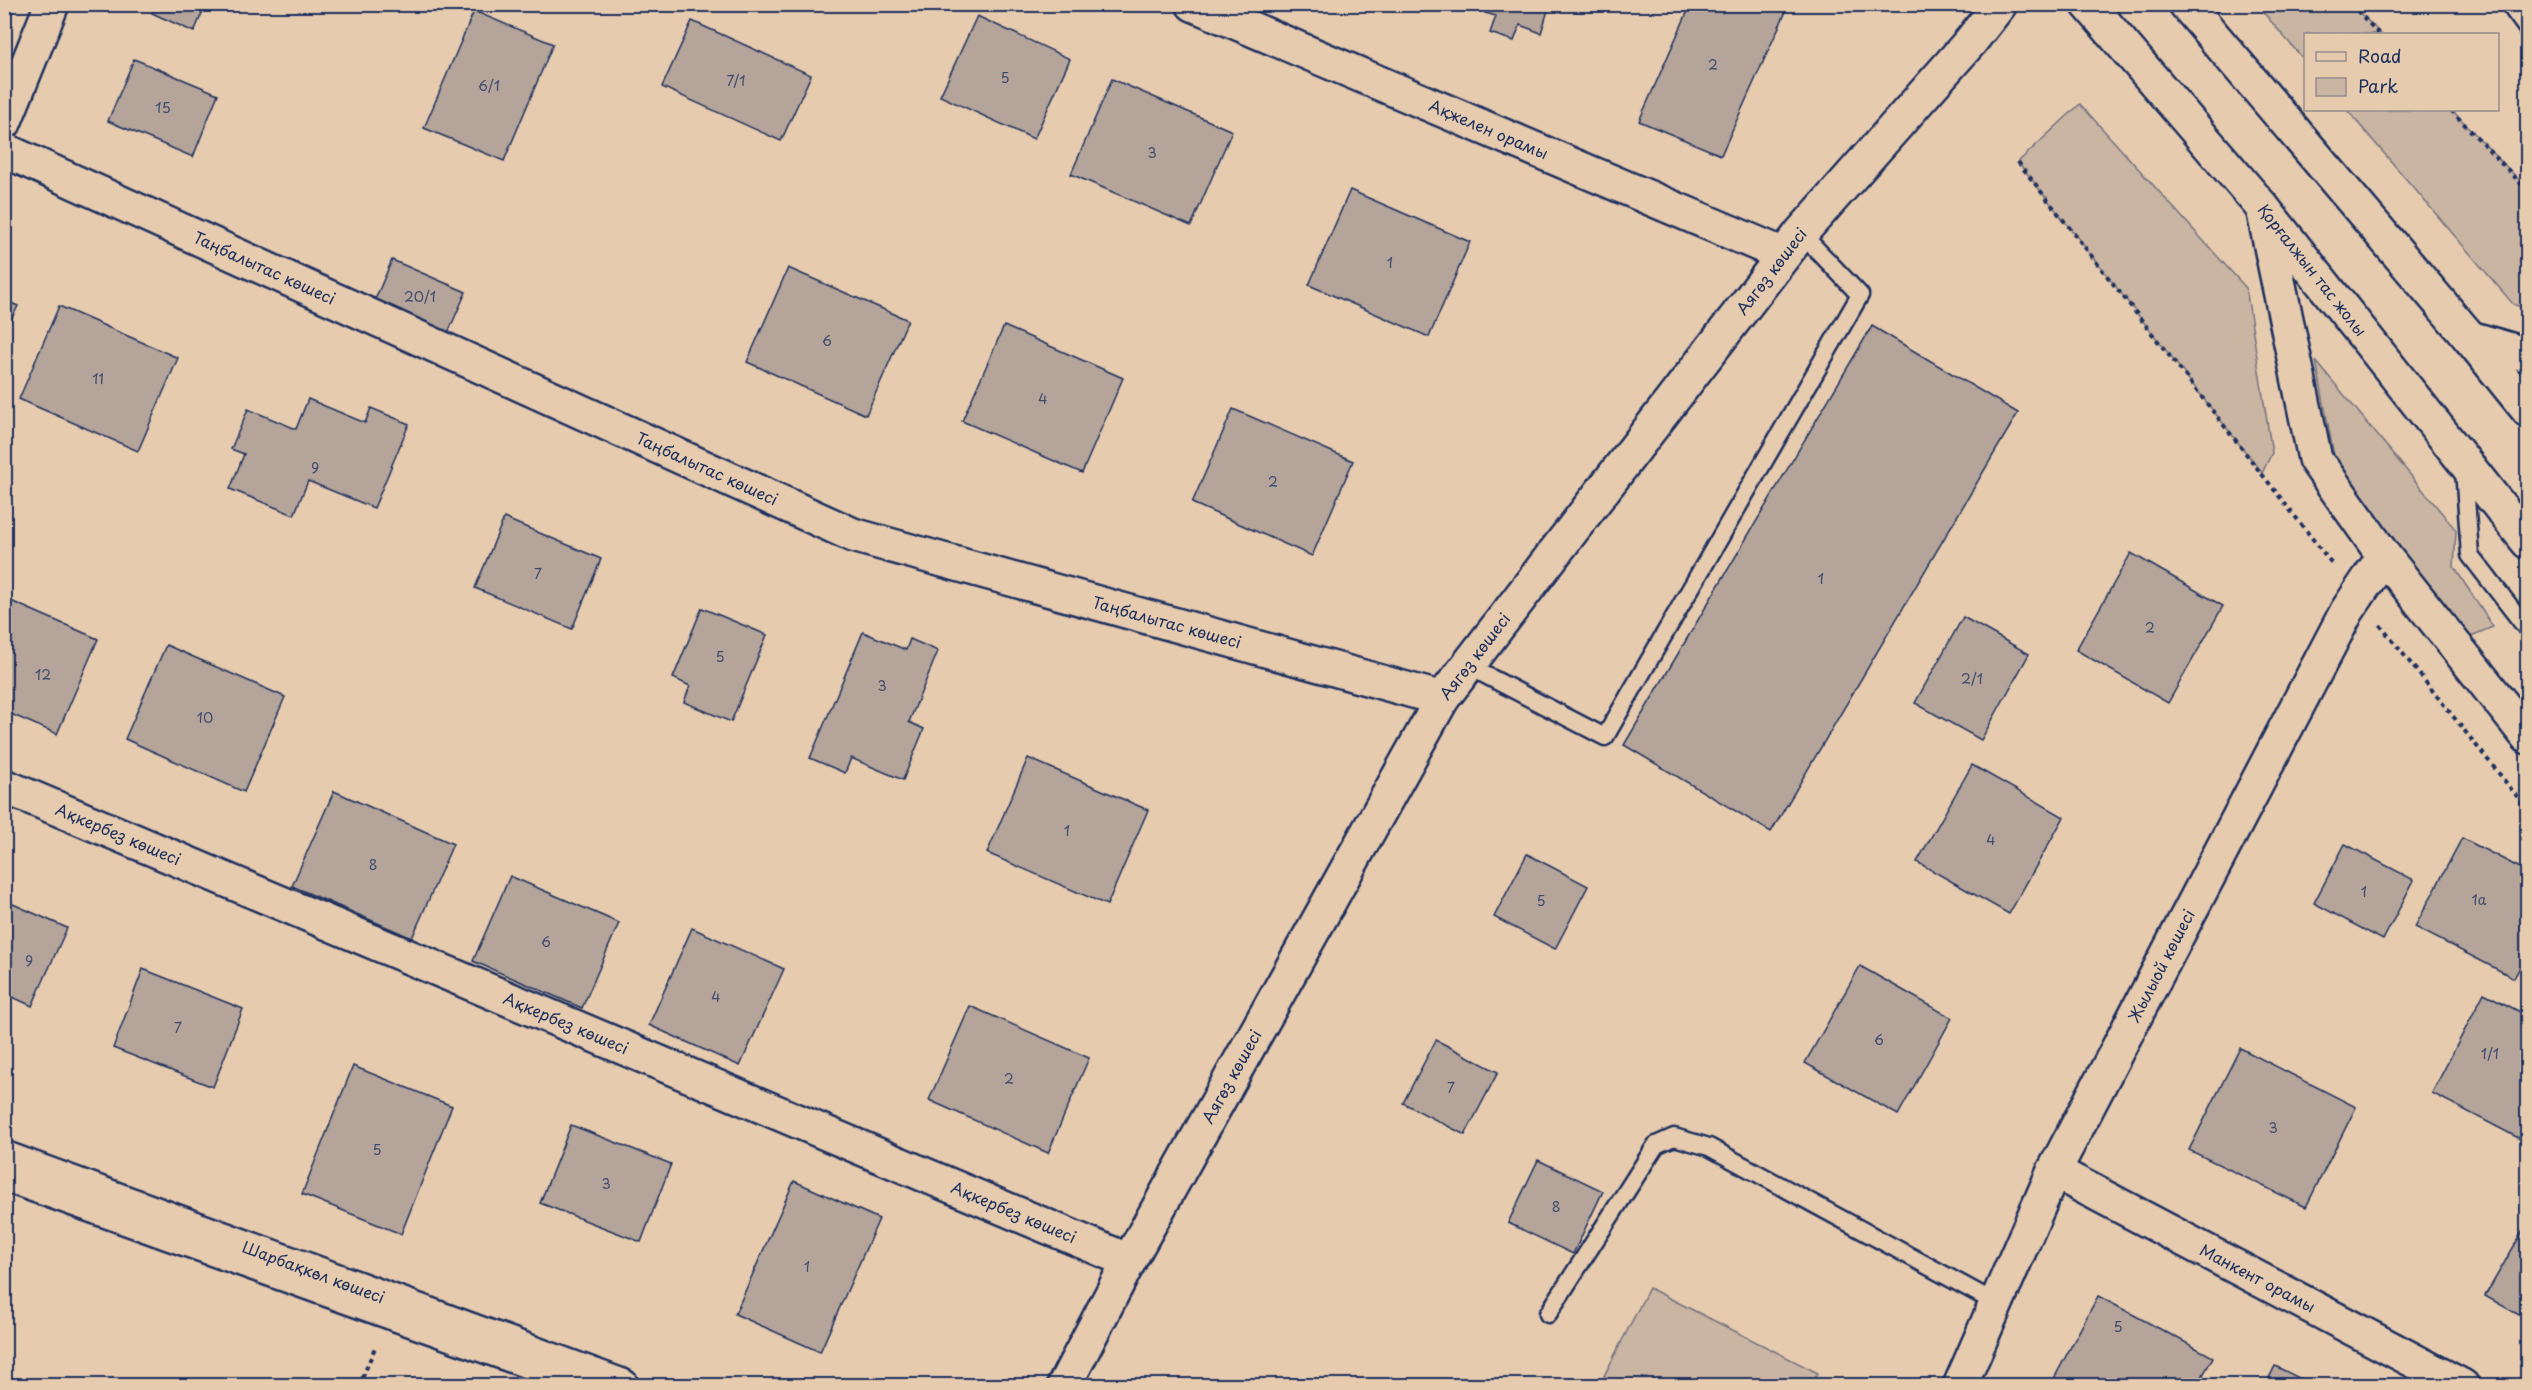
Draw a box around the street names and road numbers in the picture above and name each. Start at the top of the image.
street label: Ақжелен орамы [1425,93,1552,165]
street label: Қорғалжын тас жолы [2253,198,2373,341]
street label: Аягөз көшесі [1729,222,1812,319]
street label: Таңбалытас көшесі [190,225,340,310]
street label: Таңбалытас көшесі [633,425,782,511]
street label: Таңбалытас көшесі [1090,589,1244,654]
street label: Аягөз көшесі [1433,607,1515,704]
street label: Ақкербез көшесі [52,796,185,870]
street label: Жылыой көшесі [2121,905,2200,1026]
street label: Ақкербез көшесі [500,985,633,1059]
street label: Аягөз көшесі [1195,1025,1267,1127]
street label: Ақкербез көшесі [948,1174,1080,1248]
street label: Шарбақкөл көшесі [239,1234,389,1309]
street label: Манкент орамы [2196,1237,2320,1318]

